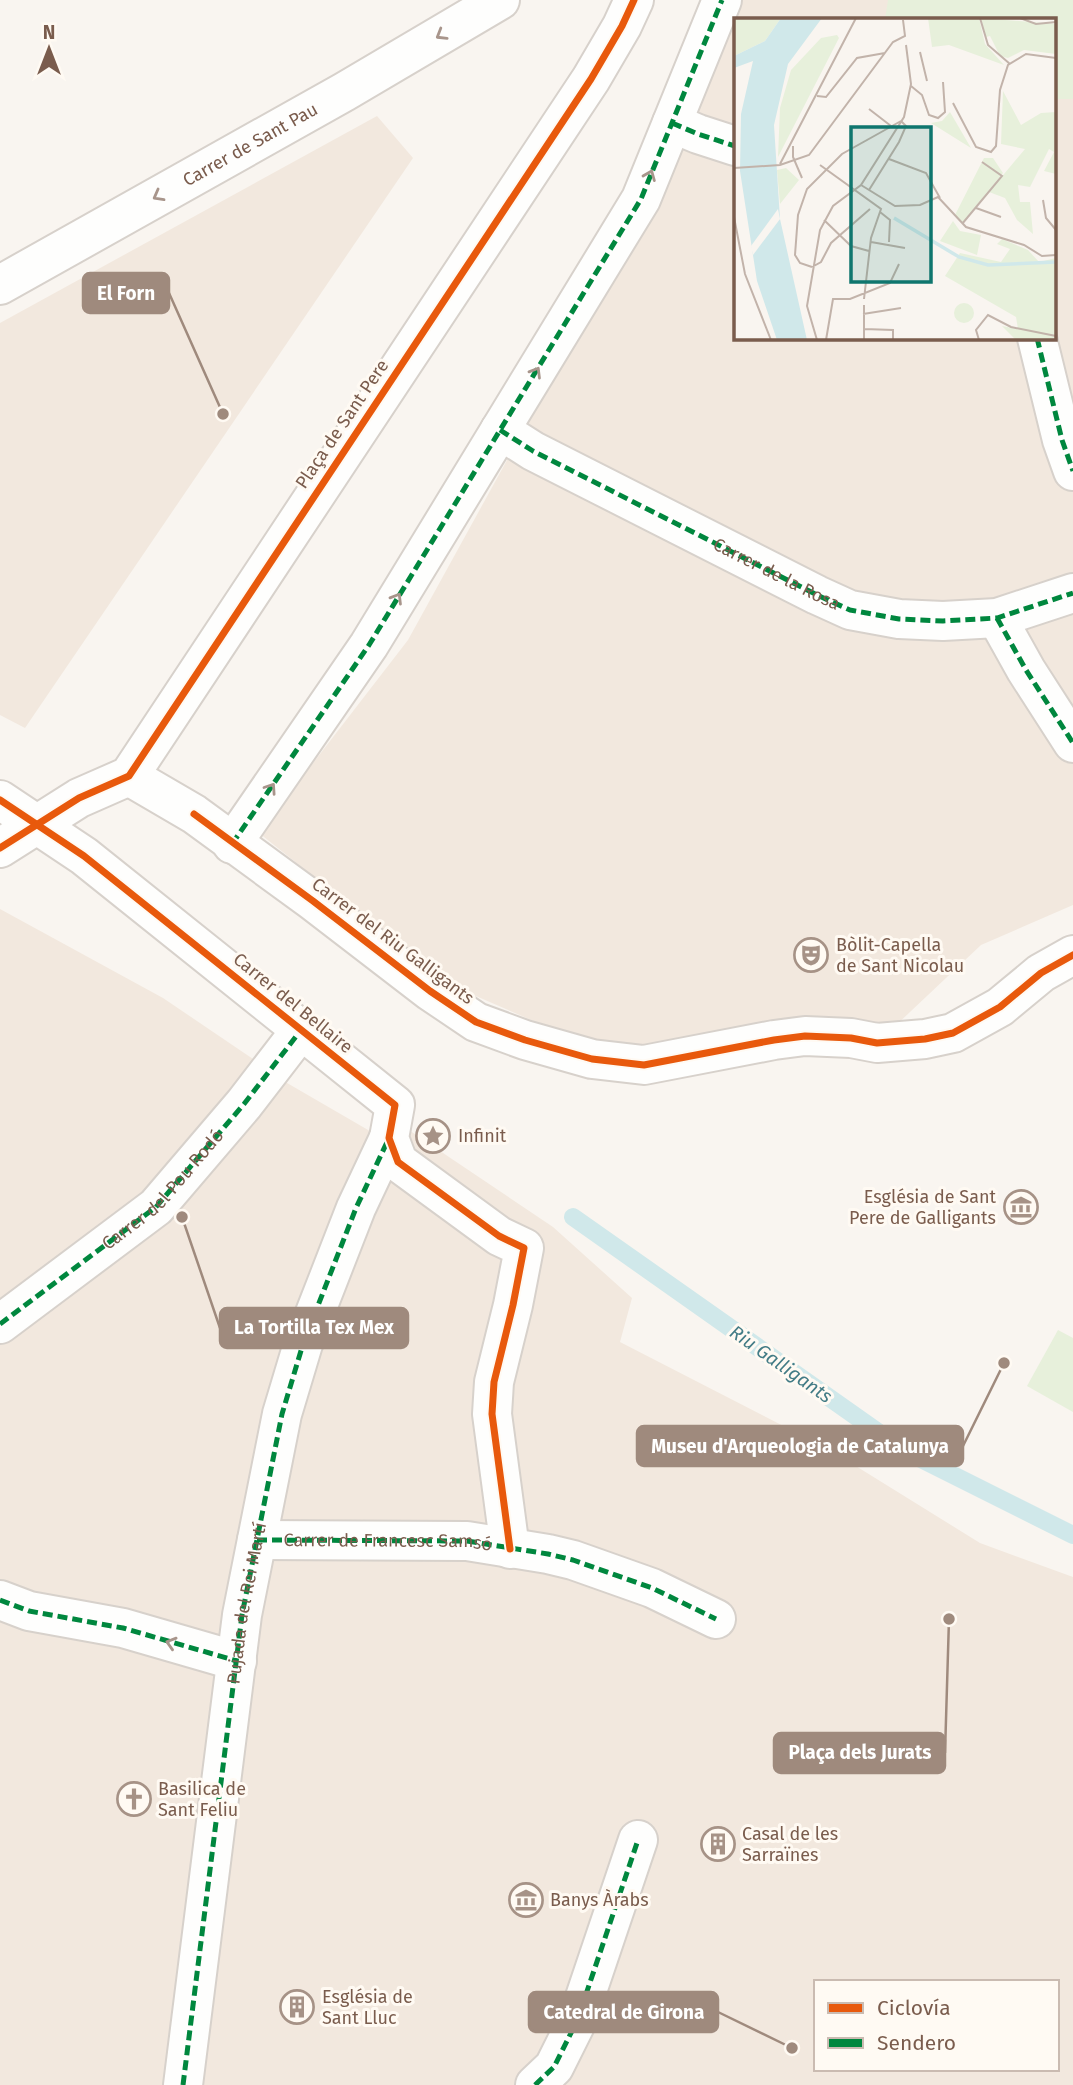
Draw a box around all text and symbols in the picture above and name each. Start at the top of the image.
north arrow [14,14,84,84]
inset map [734,18,1056,340]
text: N [43,21,55,44]
one-way arrow [435,26,448,39]
street label: Carrer de Sant Pau [179,98,322,191]
one-way arrow [642,170,656,182]
one-way arrow [153,188,166,201]
callout: El Forn [83,273,169,313]
text: El Forn [97,282,155,305]
street label: Plaça de Sant Pere [291,355,393,493]
one-way arrow [527,366,540,379]
street label: Carrer de la Rosa [709,533,843,615]
one-way arrow [389,593,402,606]
one-way arrow [263,782,276,795]
street label: Carrer del Riu Galligants [308,873,478,1009]
place label: Bòlit-Capella de Sant Nicolau [836,934,964,977]
theatre icon: Bòlit-Capella de Sant Nicolau [792,936,830,974]
street label: Carrer del Bellaire [229,948,357,1058]
place icon: Infinit [414,1117,452,1155]
street label: Carrer del Pou Rodó [98,1125,228,1255]
place label: Infinit [458,1125,507,1147]
place label: Església de Sant Pere de Galligants [849,1186,996,1229]
museum icon: Església de Sant Pere de Galligants [1002,1188,1040,1226]
callout: La Tortilla Tex Mex [220,1308,408,1348]
text: La Tortilla Tex Mex [234,1316,394,1339]
water label: Riu Galligants [725,1320,837,1408]
callout: Museu d'Arqueologia de Catalunya [637,1426,963,1466]
text: Museu d'Arqueologia de Catalunya [651,1435,949,1458]
street label: Pujada del Rei Martí [222,1520,271,1685]
street label: Carrer de Francesc Samsó [284,1529,494,1556]
one-way arrow [165,1636,177,1651]
callout: Plaça dels Jurats [774,1733,945,1773]
text: Plaça dels Jurats [789,1741,931,1764]
place label: Basilica de Sant Feliu [158,1778,246,1821]
church icon: Basilica de Sant Feliu [115,1780,153,1818]
place label: Casal de les Sarraïnes [742,1823,838,1866]
building icon: Casal de les Sarraïnes [699,1825,737,1863]
museum icon: Banys Àrabs [507,1881,545,1919]
place label: Banys Àrabs [550,1888,649,1911]
legend [814,1980,1059,2071]
place label: Església de Sant Lluc [322,1986,413,2029]
building icon: Església de Sant Lluc [278,1988,316,2026]
callout: Catedral de Girona [529,1992,718,2032]
text: Ciclovía [877,1995,951,2021]
text: Catedral de Girona [544,2001,704,2024]
text: Sendero [877,2030,956,2056]

